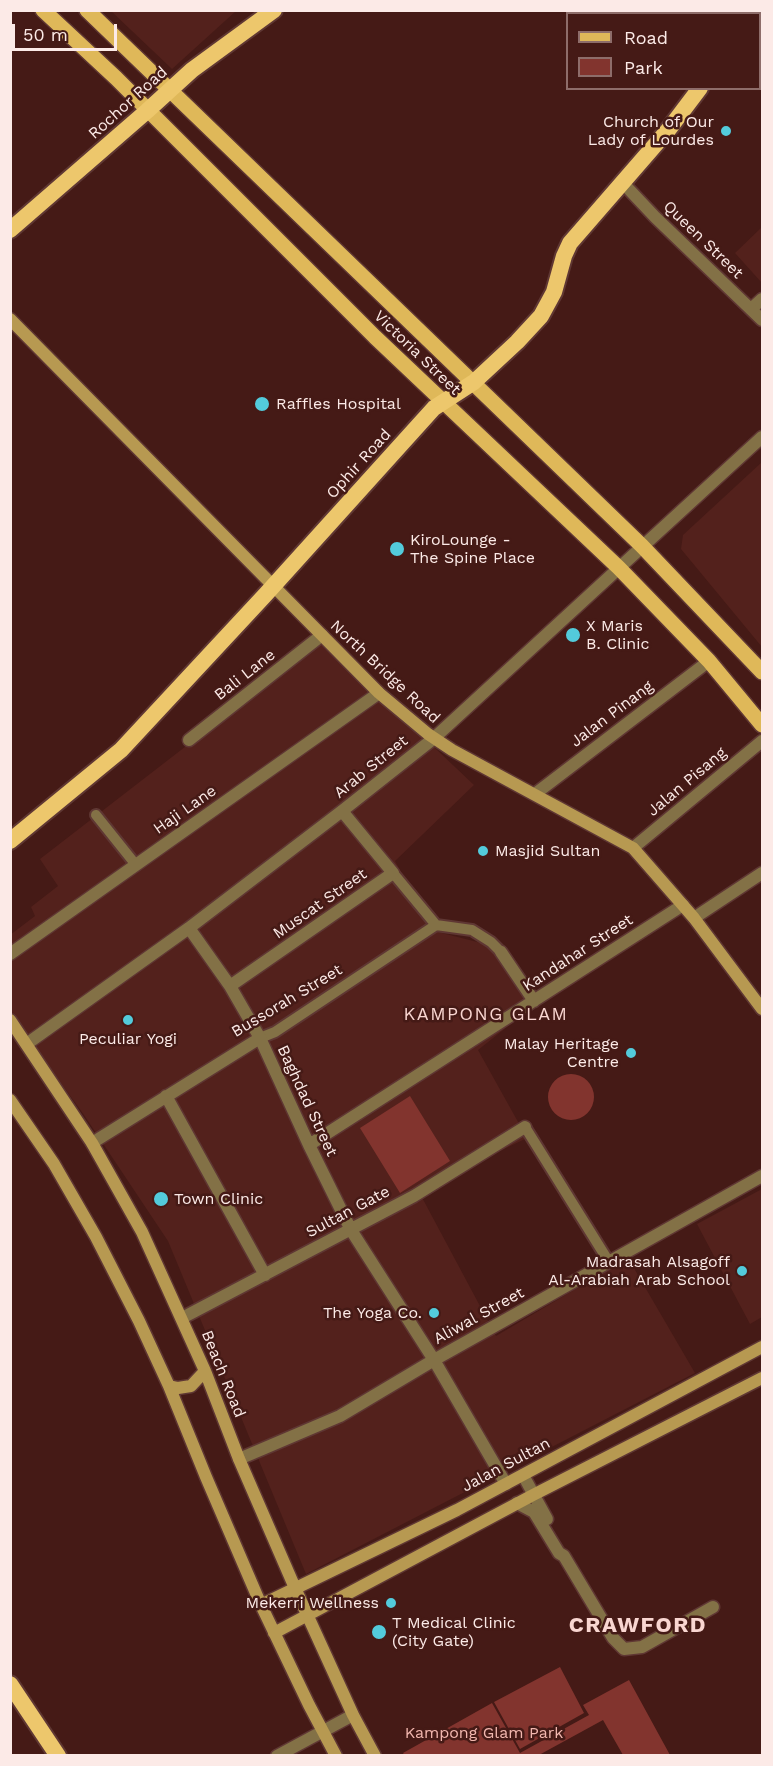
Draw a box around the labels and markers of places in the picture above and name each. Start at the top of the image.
place label: Church of Our Lady of Lourdes [588,112,714,150]
marker: Church of Our Lady of Lourdes [719,124,733,138]
place label: Raffles Hospital [276,394,401,414]
marker: Raffles Hospital [253,395,271,413]
place label: KiroLounge - The Spine Place [410,530,535,568]
marker: KiroLounge - The Spine Place [388,540,406,558]
place label: X Maris B. Clinic [586,616,649,654]
marker: X Maris B. Clinic [564,626,582,644]
place label: Masjid Sultan [495,841,600,861]
marker: Masjid Sultan [476,844,490,858]
marker: Peculiar Yogi [121,1013,135,1027]
place label: Peculiar Yogi [79,1029,177,1049]
place label: Malay Heritage Centre [504,1034,619,1072]
marker: Malay Heritage Centre [624,1046,638,1060]
place label: Town Clinic [174,1189,263,1209]
marker: Town Clinic [152,1190,170,1208]
place label: Madrasah Alsagoff Al-Arabiah Arab School [548,1252,730,1290]
marker: Madrasah Alsagoff Al-Arabiah Arab School [735,1264,749,1278]
place label: The Yoga Co. [323,1303,422,1323]
marker: The Yoga Co. [427,1306,441,1320]
place label: Mekerri Wellness [246,1593,379,1613]
marker: Mekerri Wellness [384,1596,398,1610]
place label: T Medical Clinic (City Gate) [392,1613,516,1651]
marker: T Medical Clinic (City Gate) [370,1623,388,1641]

